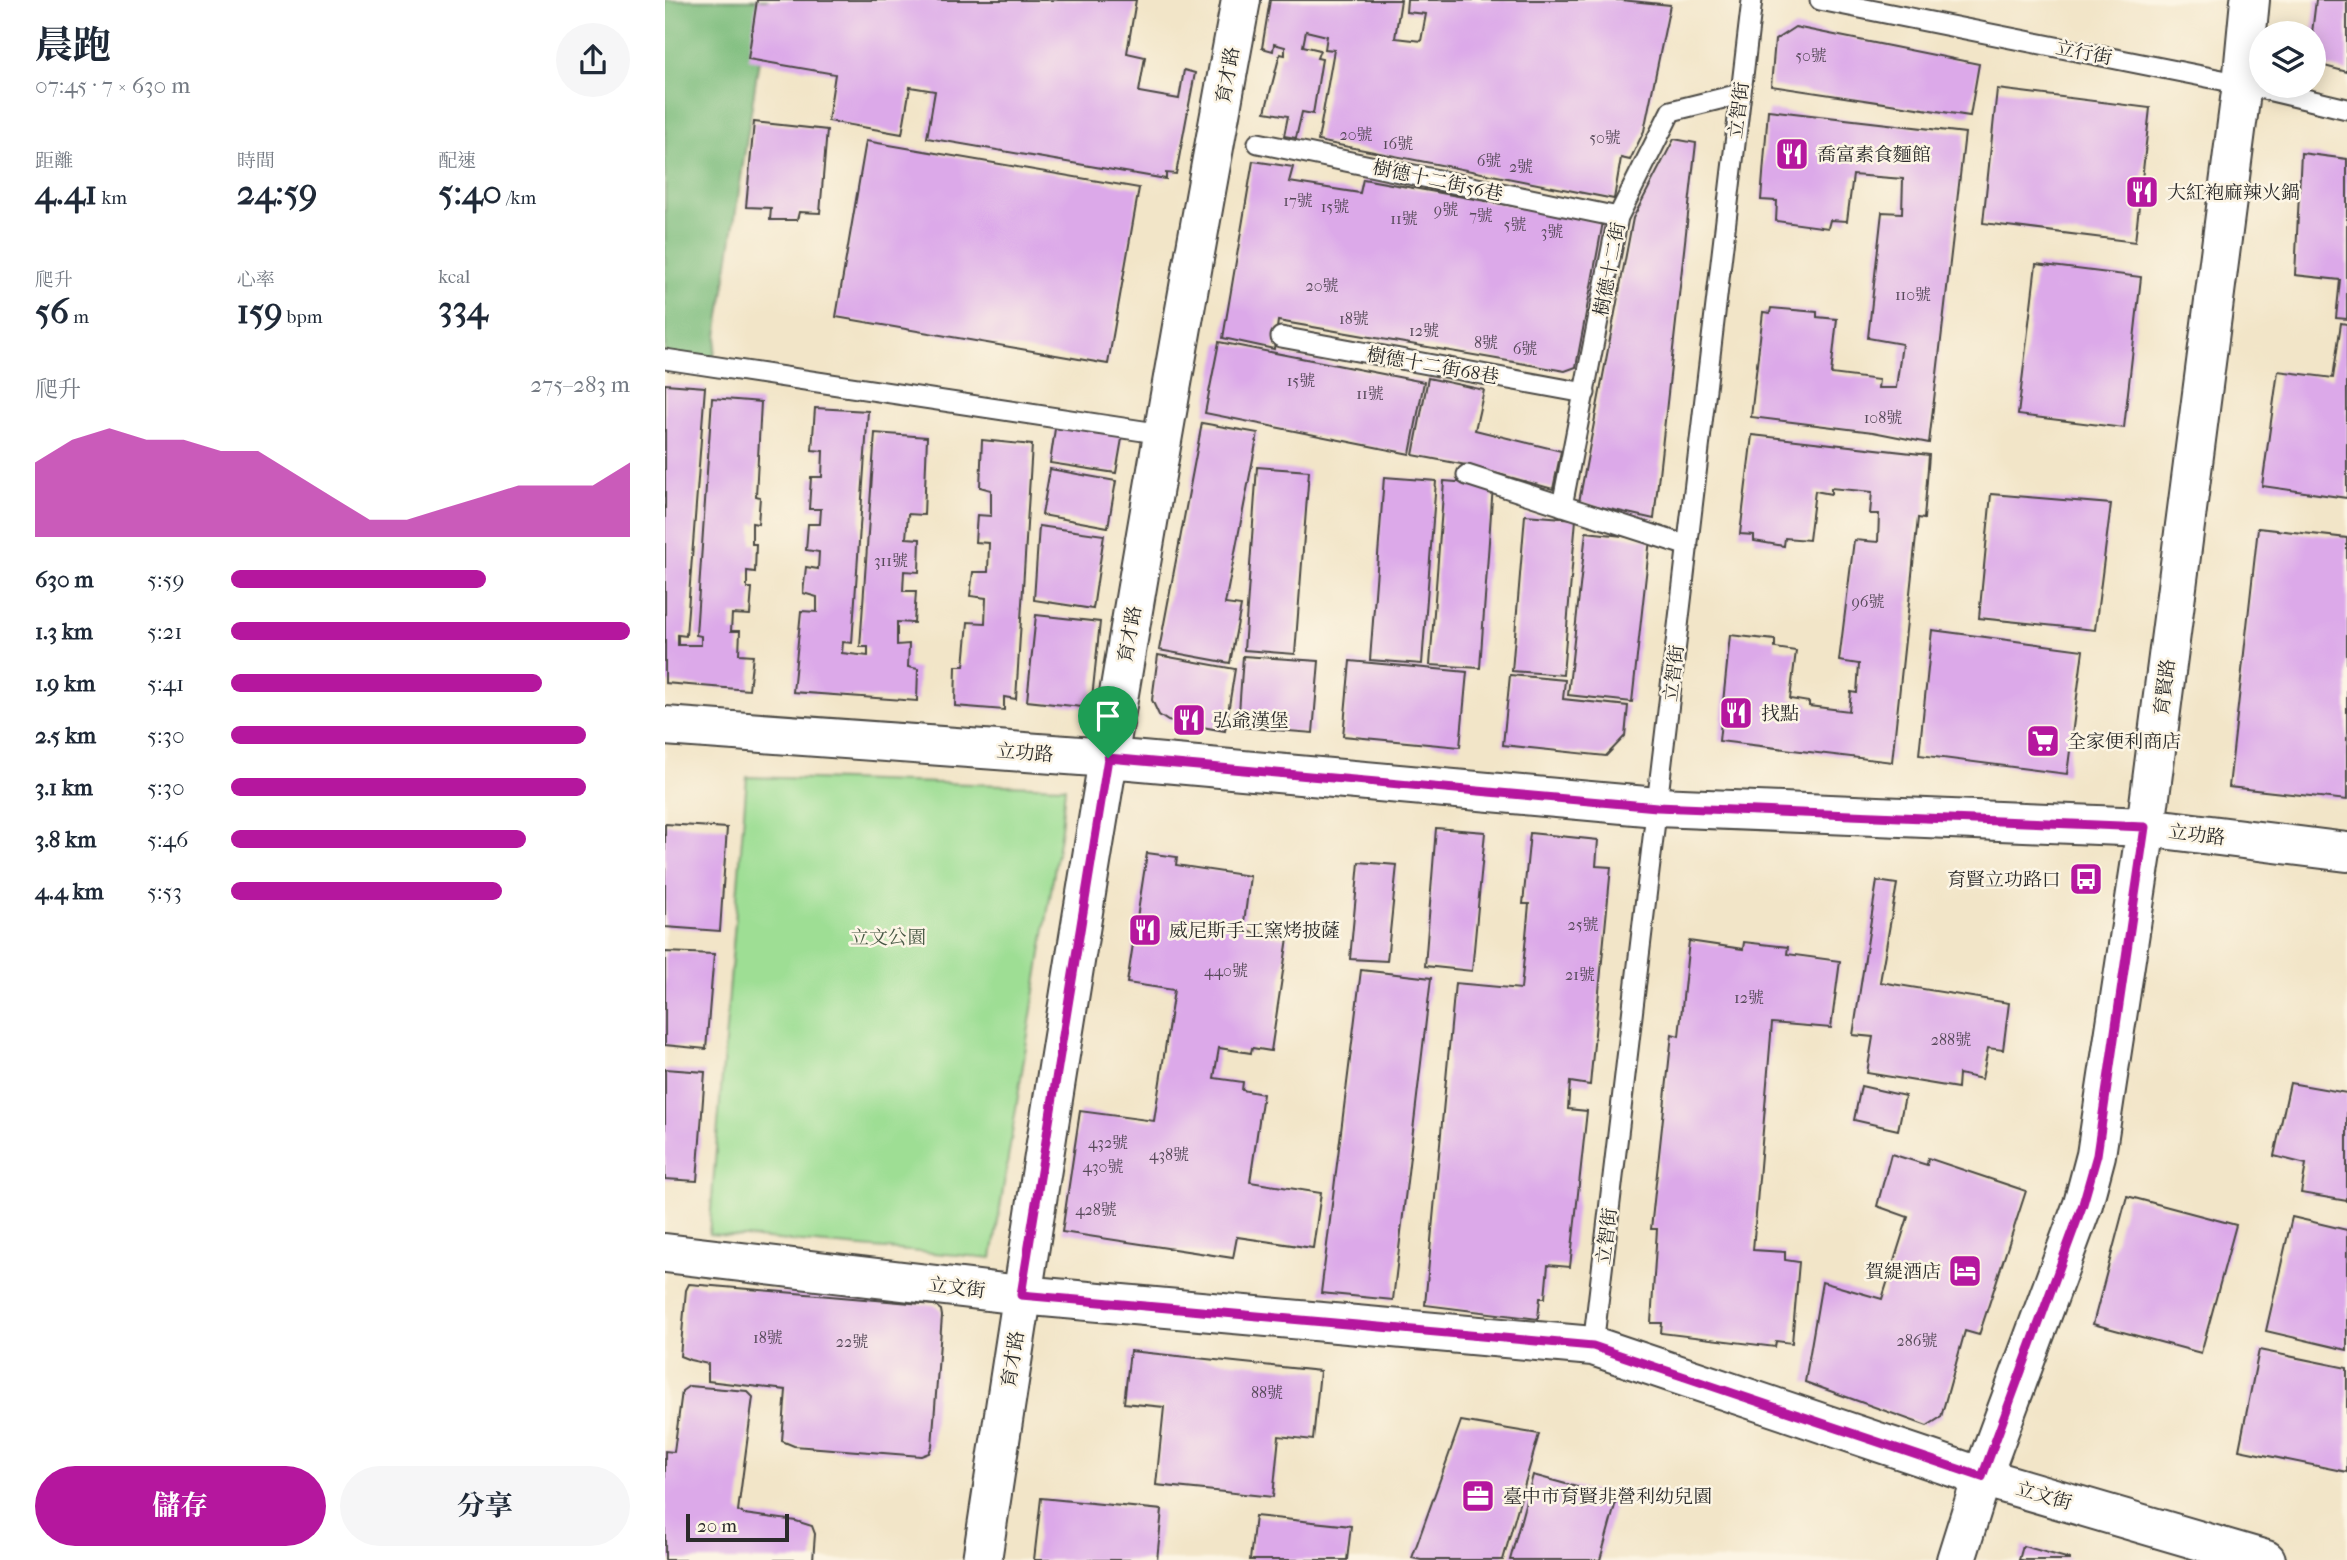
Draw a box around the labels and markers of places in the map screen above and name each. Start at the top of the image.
restaurant icon: 喬富素食麵館 [1773,135,1811,173]
place label: 喬富素食麵館 [1817,144,1931,166]
restaurant icon: 大紅袍麻辣火鍋 [2123,173,2161,211]
place label: 大紅袍麻辣火鍋 [2167,182,2300,204]
pin [1078,686,1138,758]
restaurant icon: 找點 [1717,694,1755,732]
restaurant icon: 弘爺漢堡 [1170,701,1208,739]
place label: 找點 [1761,703,1799,725]
place label: 弘爺漢堡 [1213,710,1289,732]
supermarket icon: 全家便利商店 [2024,722,2062,760]
place label: 全家便利商店 [2067,731,2181,753]
bus stop icon: 育賢立功路口 [2067,860,2105,898]
place label: 育賢立功路口 [1947,869,2061,891]
restaurant icon: 威尼斯手工窯烤披薩 [1126,911,1164,949]
place label: 威尼斯手工窯烤披薩 [1169,920,1340,942]
hotel icon: 賀緹酒店 [1946,1252,1984,1290]
place label: 賀緹酒店 [1865,1261,1941,1283]
office icon: 臺中市育賢非營利幼兒園 [1459,1477,1497,1515]
place label: 臺中市育賢非營利幼兒園 [1503,1486,1712,1508]

